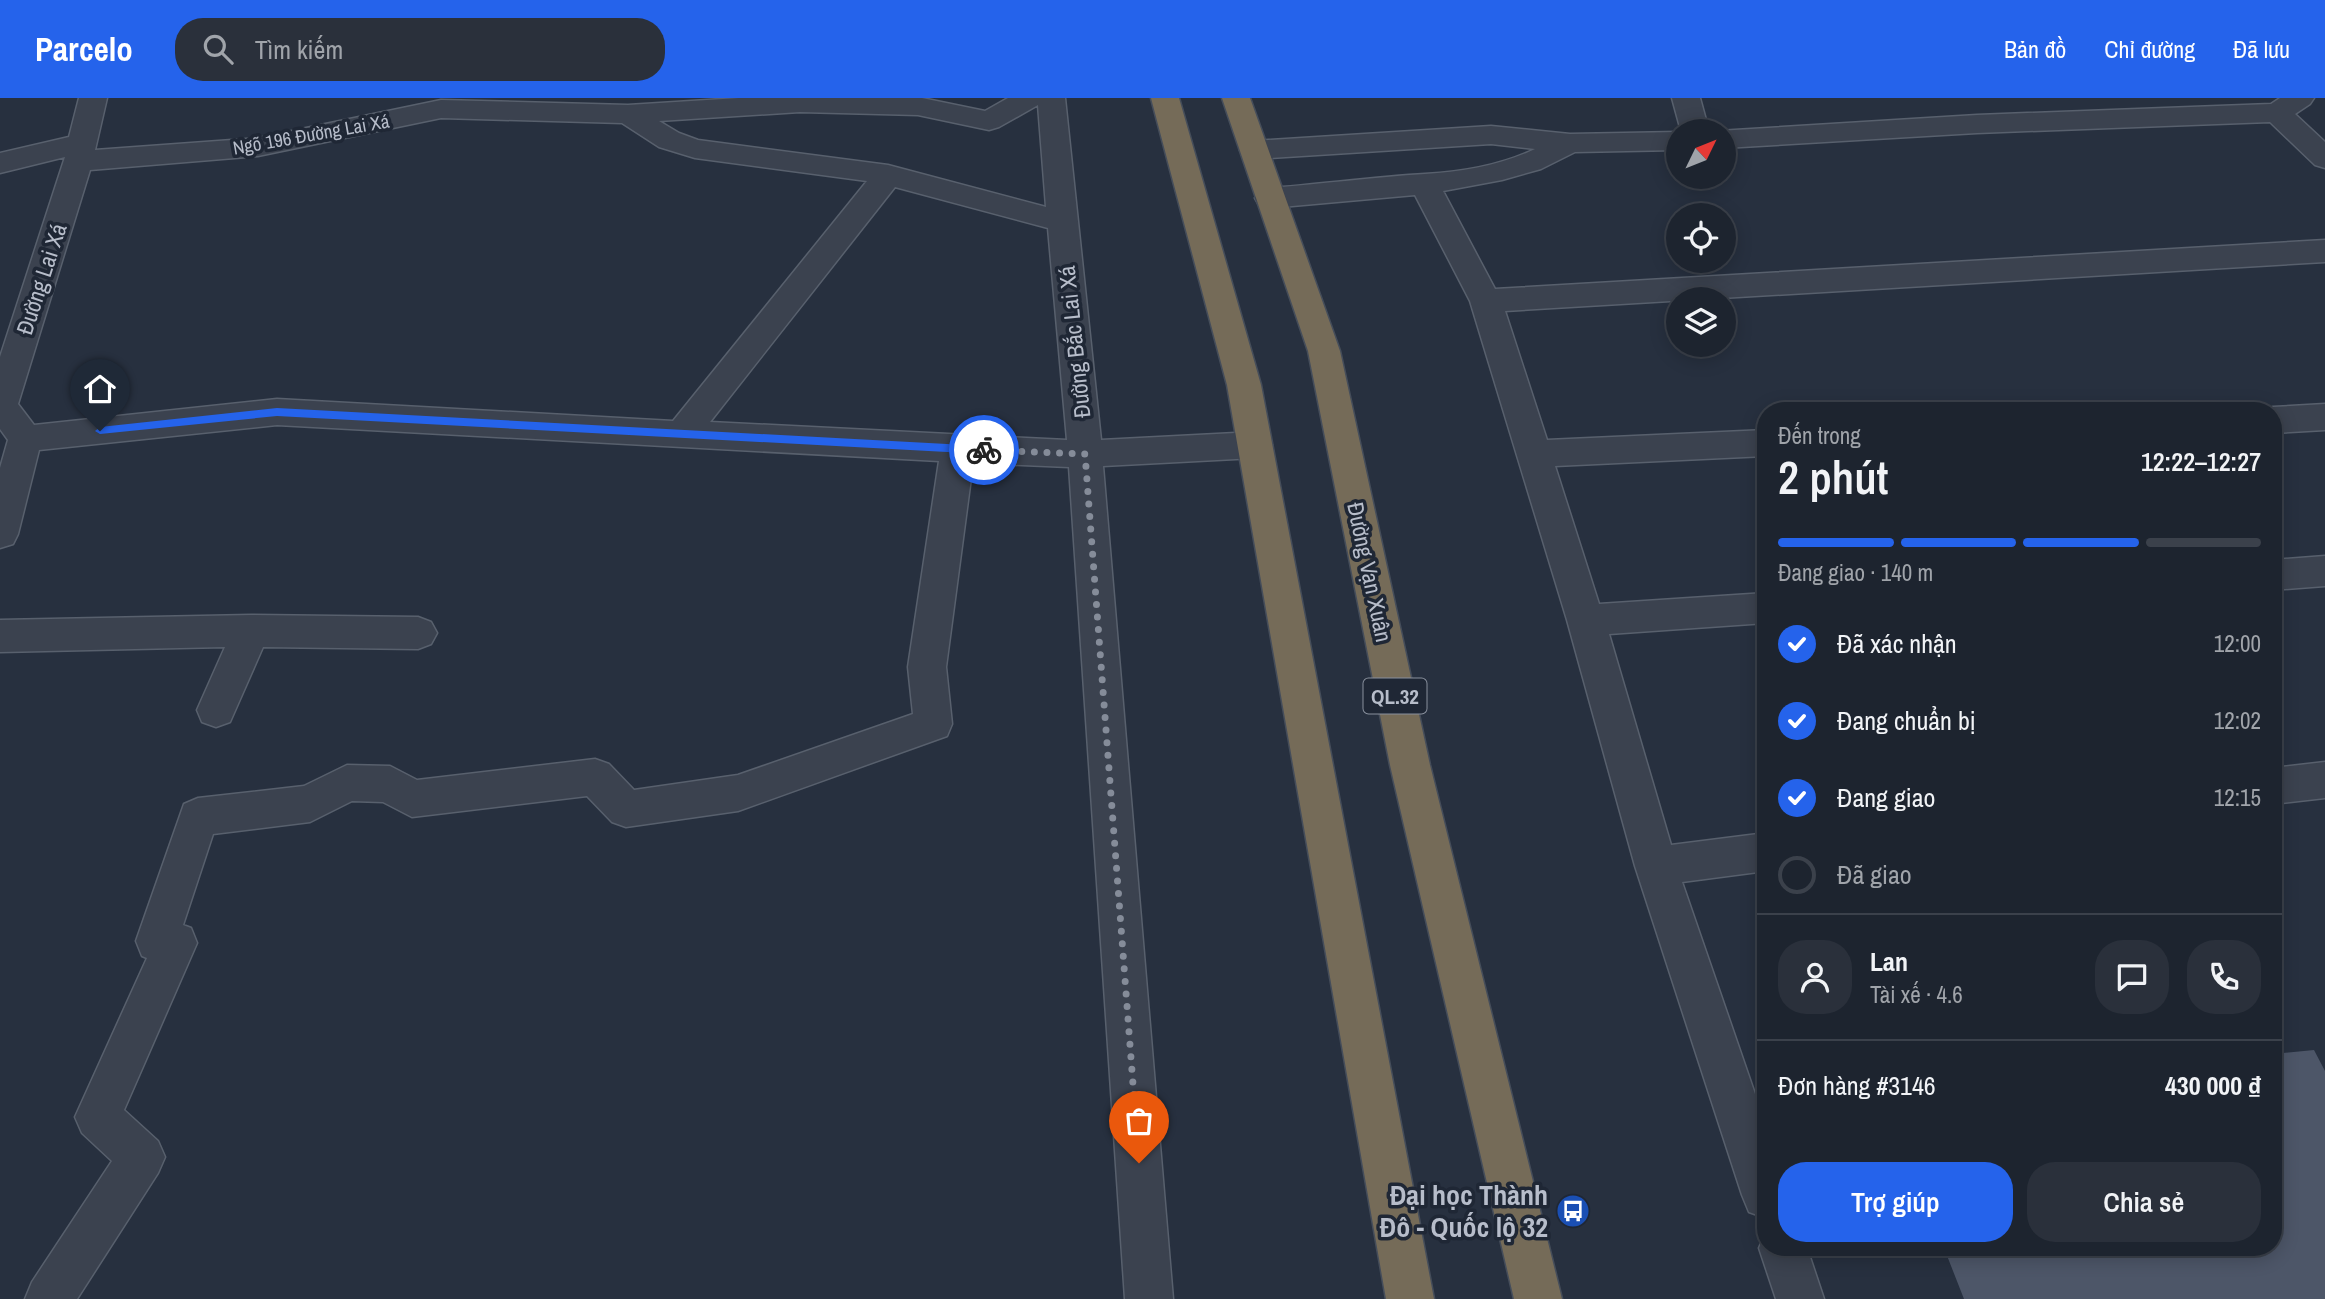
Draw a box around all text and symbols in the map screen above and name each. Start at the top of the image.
search box [175,18,665,81]
text: Parcelo [35,27,133,71]
icon: search [199,30,237,68]
text: Tìm kiếm [255,32,343,67]
text: Bản đồ [2004,33,2066,65]
text: Chỉ đường [2104,33,2195,65]
text: Đã lưu [2233,33,2290,65]
street label: Ngõ 196 Đường Lai Xá [231,107,392,161]
north arrow [1666,119,1736,189]
map controls [1666,119,1736,357]
button: locate [1666,203,1736,273]
street label: Đường Lai Xá [8,219,74,339]
street label: Đường Bắc Lai Xá [1051,264,1097,420]
button: layers [1666,287,1736,357]
pin [70,359,130,431]
icon: home [81,370,119,408]
courier [949,415,1019,485]
text: Đến trong [1778,420,1861,451]
icon: bike [965,431,1003,469]
text: 12:22–12:27 [2141,444,2261,479]
text: 2 phút [1778,446,1888,508]
street label: Đường Vạn Xuân [1340,499,1400,645]
text: Đang giao · 140 m [1778,557,1933,588]
icon: check [1778,625,1816,663]
text: Đã xác nhận [1837,626,1957,661]
text: 12:00 [2214,628,2261,659]
road number: QL.32 [1364,678,1426,714]
icon: check [1778,702,1816,740]
text: Đang chuẩn bị [1837,703,1976,738]
text: 12:02 [2214,705,2261,736]
icon: check [1778,779,1816,817]
text: Đang giao [1837,780,1935,815]
text: 12:15 [2214,782,2261,813]
text: Đã giao [1837,857,1912,892]
button: person [1778,940,1852,1014]
button: chat [2095,940,2169,1014]
button: phone [2187,940,2261,1014]
text: Lan [1870,944,1908,979]
text: Tài xế · 4.6 [1870,979,1963,1010]
text: Đơn hàng #3146 [1778,1068,1936,1103]
text: 430 000 ₫ [2165,1068,2261,1103]
pin [1109,1091,1169,1163]
icon: bag [1120,1102,1158,1140]
button: Trợ giúp [1778,1162,2013,1242]
button: Chia sẻ [2027,1162,2261,1242]
place label: Đại học Thành Đô - Quốc lộ 32 [1380,1176,1548,1246]
bus stop icon: Đại học Thành Đô - Quốc lộ 32 [1554,1192,1592,1230]

